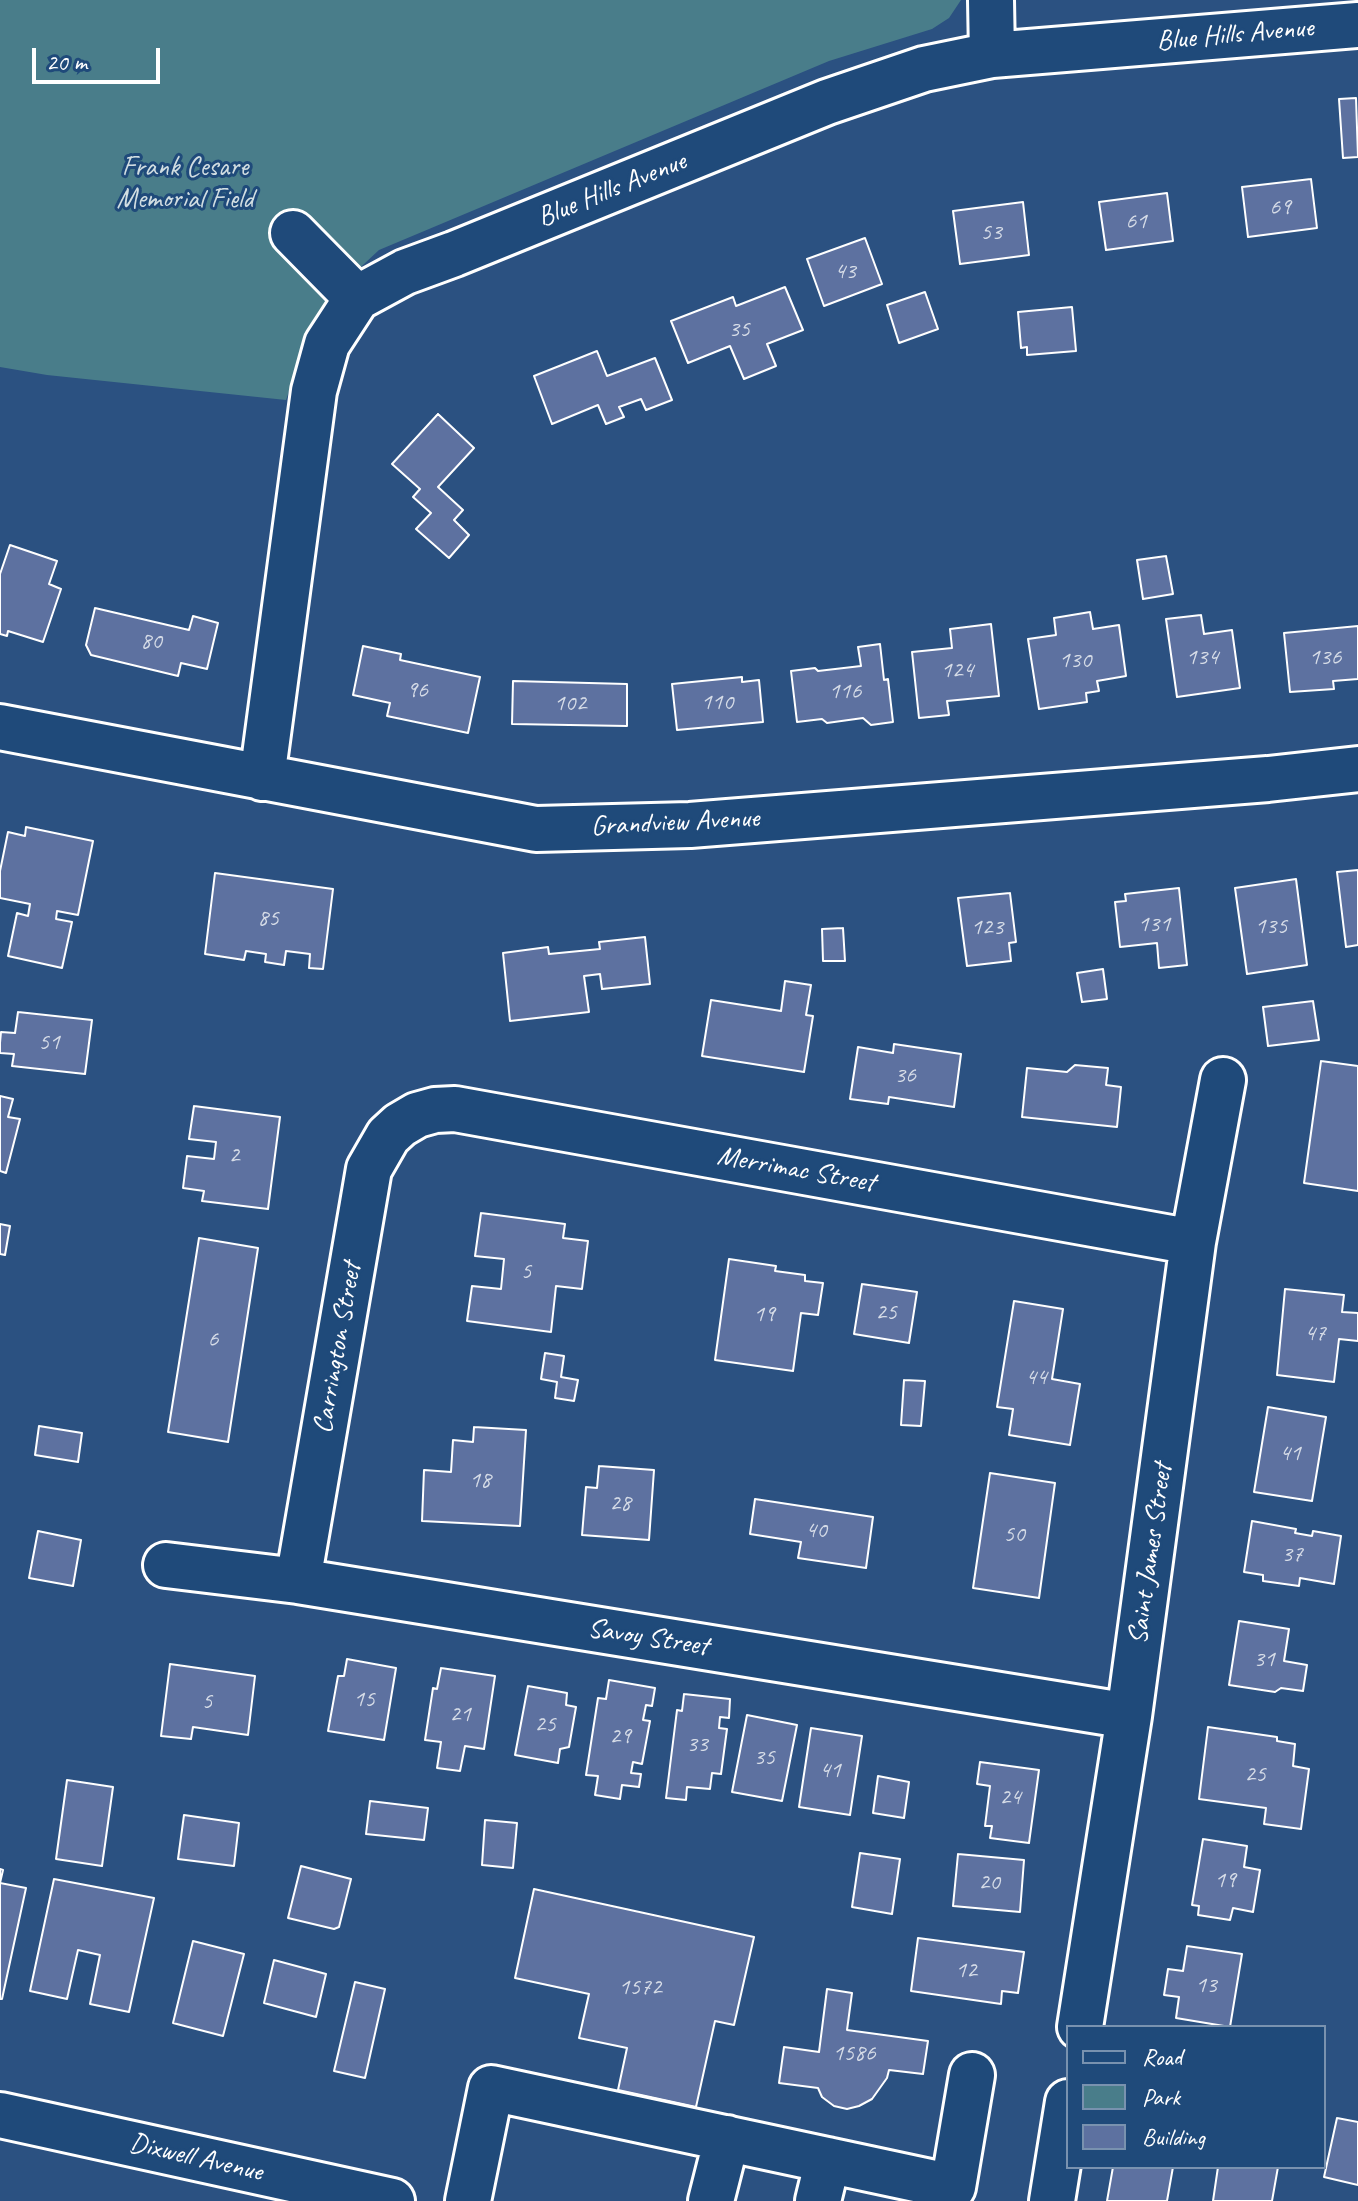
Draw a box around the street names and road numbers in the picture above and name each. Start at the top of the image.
street label: Blue Hills Avenue [1155,11,1315,59]
street label: Blue Hills Avenue [533,145,691,235]
street label: Grandview Avenue [590,802,760,844]
street label: Merrimac Street [715,1140,877,1200]
street label: Carrington Street [306,1260,370,1436]
street label: Saint James Street [1122,1462,1180,1646]
street label: Savoy Street [585,1612,711,1664]
street label: Dixwell Avenue [126,2126,266,2190]

